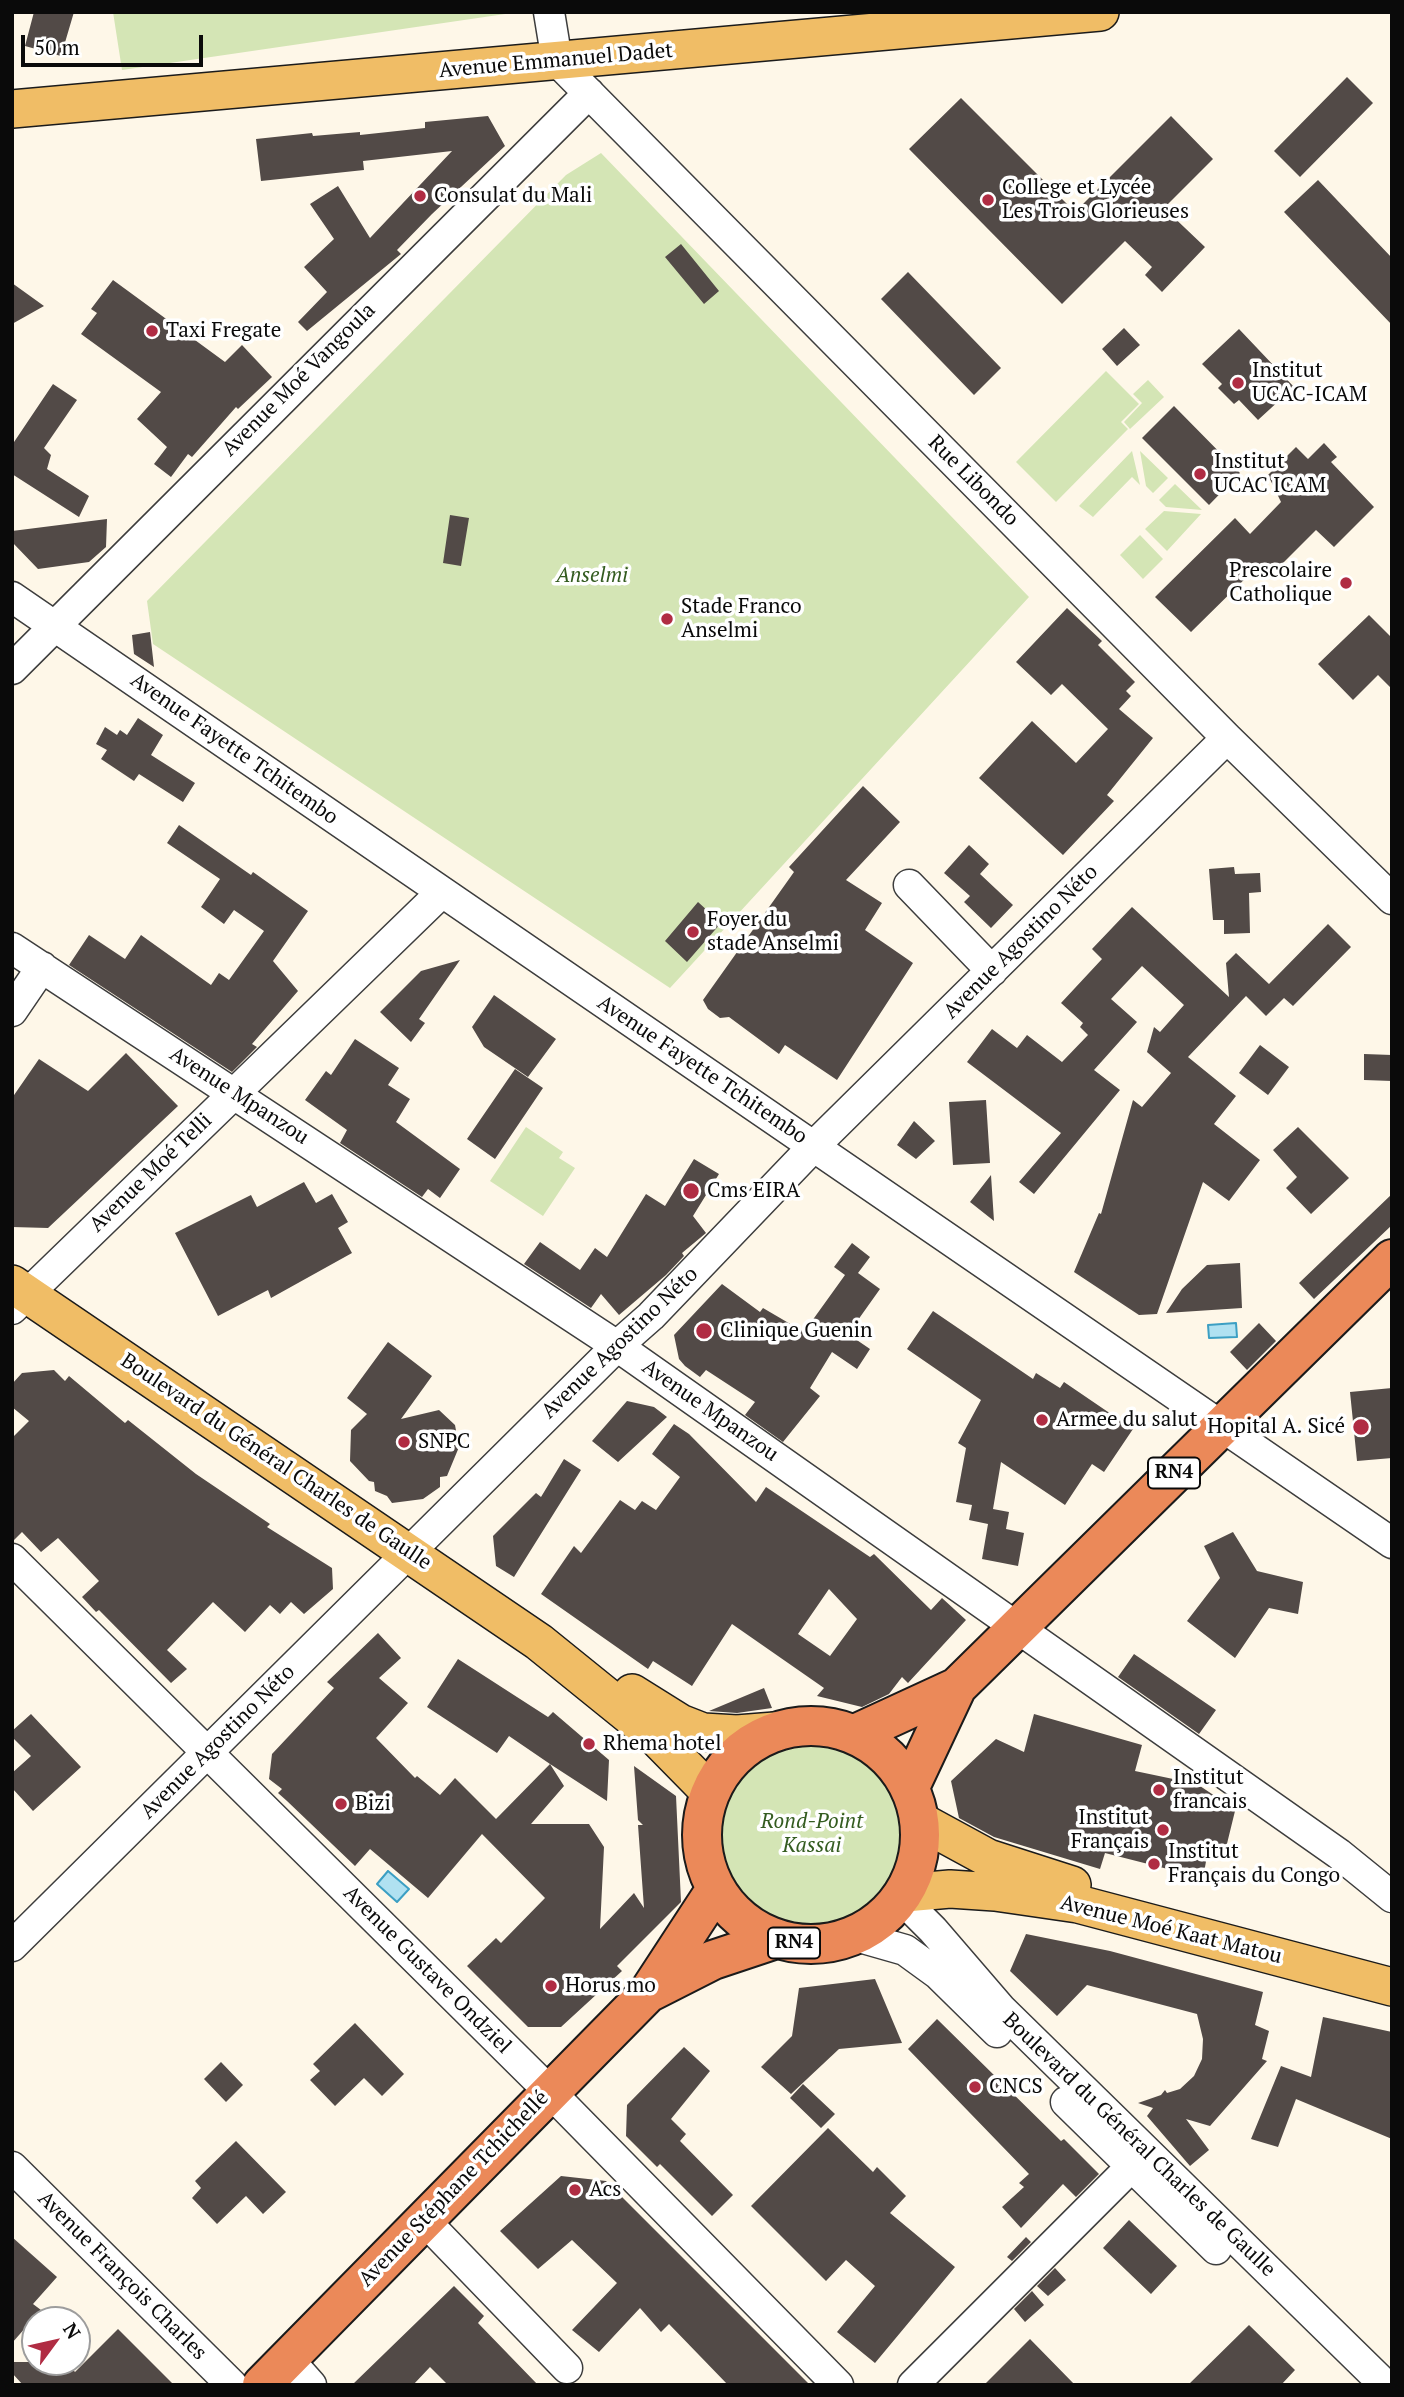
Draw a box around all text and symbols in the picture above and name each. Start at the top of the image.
scale bar [24,21,206,65]
text: 50 m [34,33,80,61]
street label: Avenue Emmanuel Dadet [438,38,674,84]
place label: College et Lycée Les Trois Glorieuses [1002,175,1189,225]
place label: Consulat du Mali [434,183,592,209]
marker: Consulat du Mali [412,188,428,204]
marker: College et Lycée Les Trois Glorieuses [980,192,996,208]
street label: Avenue Moé Vangoula [217,298,381,462]
place label: Taxi Fregate [166,318,281,344]
marker: Taxi Fregate [144,323,160,339]
place label: Institut UCAC-ICAM [1252,358,1367,408]
marker: Institut UCAC-ICAM [1230,375,1246,391]
street label: Rue Libondo [922,430,1024,532]
place label: Institut UCAC ICAM [1214,449,1326,499]
marker: Institut UCAC ICAM [1192,466,1208,482]
place label: Prescolaire Catholique [1229,558,1332,608]
park label: Anselmi [556,563,628,589]
marker: Prescolaire Catholique [1338,575,1354,591]
place label: Stade Franco Anselmi [681,594,802,644]
marker: Stade Franco Anselmi [659,611,675,627]
street label: Avenue Fayette Tchitembo [125,668,343,830]
street label: Avenue Agostino Néto [939,860,1103,1024]
place label: Foyer du stade Anselmi [707,907,839,957]
marker: Foyer du stade Anselmi [685,924,701,940]
street label: Avenue Fayette Tchitembo [592,990,812,1150]
street label: Avenue Mpanzou [165,1042,313,1150]
street label: Avenue Moé Telli [85,1108,217,1238]
place label: Cms EIRA [707,1178,800,1204]
marker: Cms EIRA [681,1181,701,1201]
street label: Avenue Agostino Néto [536,1262,704,1424]
place label: Clinique Guenin [720,1318,873,1344]
marker: Clinique Guenin [694,1321,714,1341]
street label: Boulevard du Général Charles de Gaulle [116,1348,436,1576]
street label: Avenue Mpanzou [637,1355,783,1467]
place label: Armee du salut [1056,1407,1197,1433]
marker: Armee du salut [1034,1412,1050,1428]
place label: Hopital A. Sicé [1207,1414,1345,1440]
marker: Hopital A. Sicé [1351,1417,1371,1437]
place label: SNPC [418,1429,470,1455]
marker: SNPC [396,1434,412,1450]
road number: RN4 [1148,1457,1200,1488]
street label: Avenue Agostino Néto [136,1660,300,1824]
place label: Rhema hotel [603,1731,721,1757]
marker: Rhema hotel [581,1736,597,1752]
place label: Institut francais [1173,1765,1247,1815]
marker: Institut francais [1151,1782,1167,1798]
place label: Bizi [355,1791,391,1817]
marker: Bizi [333,1796,349,1812]
place label: Institut Français [1071,1805,1149,1855]
park label: Rond-Point Kassai [761,1809,863,1859]
marker: Institut Français [1155,1822,1171,1838]
place label: Institut Français du Congo [1168,1839,1340,1889]
marker: Institut Français du Congo [1146,1856,1162,1872]
street label: Avenue Gustave Ondziel [338,1881,516,2059]
street label: Avenue Moé Kaat Matou [1058,1890,1284,1970]
road number: RN4 [768,1927,820,1958]
place label: Horus mo [565,1973,656,1999]
marker: Horus mo [543,1978,559,1994]
street label: Boulevard du Général Charles de Gaulle [997,2008,1281,2282]
place label: CNCS [989,2074,1043,2100]
marker: CNCS [967,2079,983,2095]
street label: Avenue Stéphane Tchichellé [354,2086,554,2292]
place label: Acs [589,2177,621,2203]
marker: Acs [567,2182,583,2198]
street label: Avenue François Charles [32,2186,212,2366]
north arrow [21,2306,91,2376]
text: N [58,2318,87,2343]

